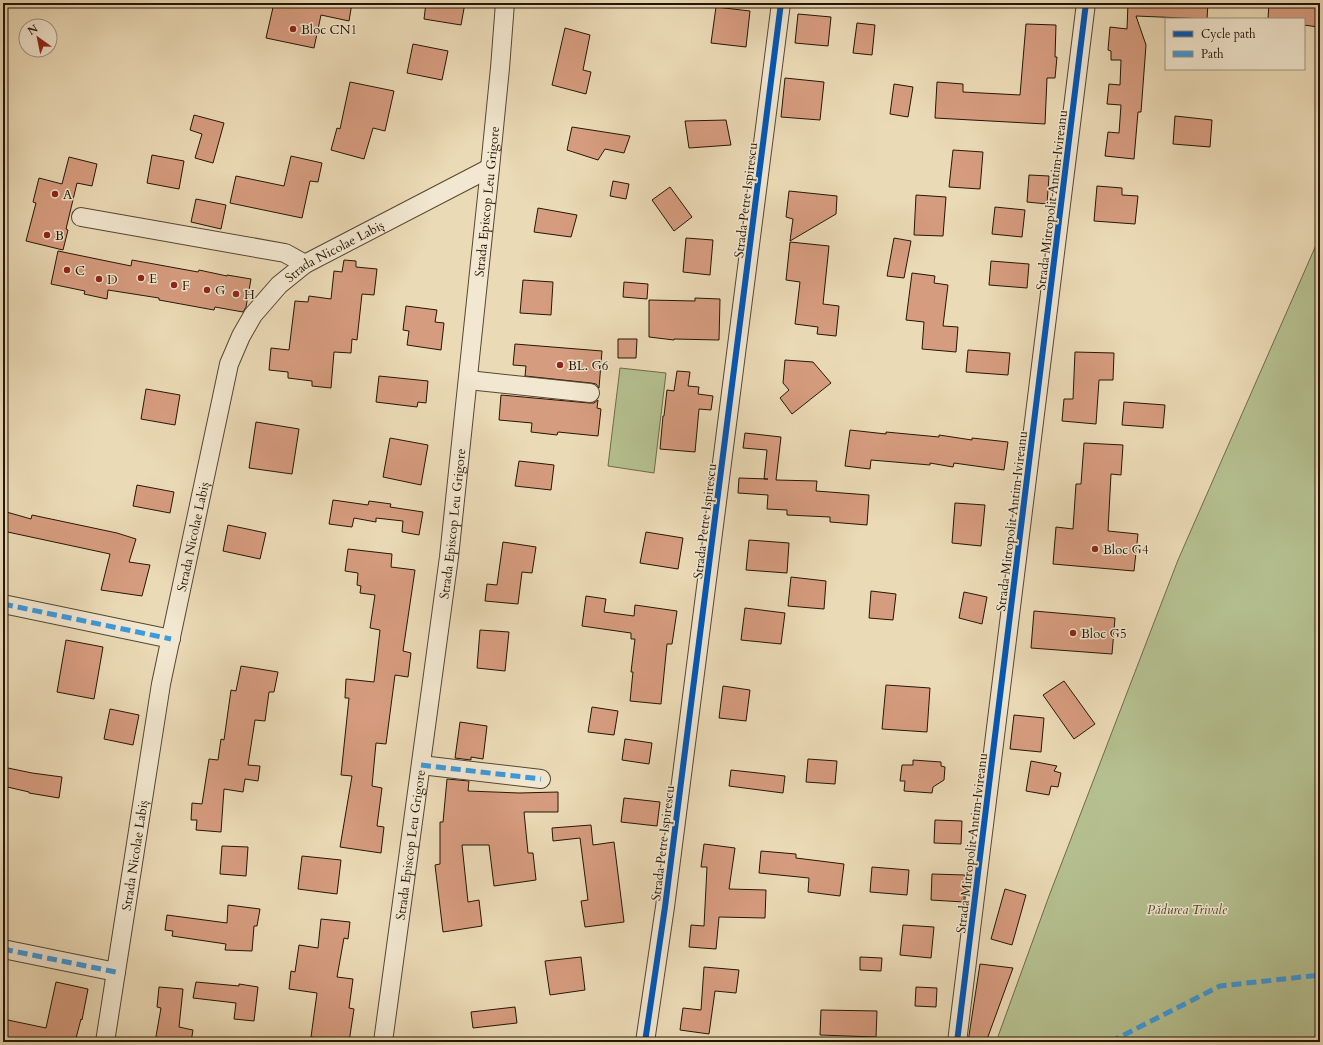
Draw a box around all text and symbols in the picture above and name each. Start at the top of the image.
north arrow [18,18,58,58]
legend [1165,18,1305,70]
text: N [25,21,41,39]
place label: Bloc CN1 [301,21,357,39]
marker: Bloc CN1 [288,24,298,34]
text: Cycle path [1201,26,1256,42]
text: Path [1201,46,1224,62]
street label: Strada Mitropolit Antim Ivireanu [1032,109,1072,291]
street label: Strada Episcop Leu Grigore [471,125,504,278]
street label: Strada Petre Ispirescu [730,141,762,259]
place label: A [63,186,73,204]
marker: A [50,189,60,199]
street label: Strada Nicolae Labiș [281,217,387,287]
place label: B [55,227,64,245]
marker: B [42,230,52,240]
place label: C [75,262,85,280]
marker: C [62,265,72,275]
place label: E [149,270,157,288]
place label: D [107,271,118,289]
marker: E [136,273,146,283]
marker: D [94,274,104,284]
place label: F [182,277,189,295]
marker: F [169,280,179,290]
place label: G [215,282,225,300]
marker: G [202,285,212,295]
place label: H [244,286,255,304]
marker: H [231,289,241,299]
place label: BL. G6 [568,357,609,375]
marker: BL. G6 [555,360,565,370]
street label: Strada Mitropolit Antim Ivireanu [992,430,1032,612]
street label: Strada Episcop Leu Grigore [435,447,470,600]
street label: Strada Petre Ispirescu [689,462,721,580]
street label: Strada Nicolae Labiș [173,480,214,593]
place label: Bloc G4 [1103,541,1149,559]
marker: Bloc G4 [1090,544,1100,554]
place label: Bloc G5 [1081,625,1127,643]
marker: Bloc G5 [1068,628,1078,638]
street label: Strada Mitropolit Antim Ivireanu [952,752,992,934]
street label: Strada Episcop Leu Grigore [392,769,430,921]
street label: Strada Petre Ispirescu [647,784,679,902]
street label: Strada Nicolae Labiș [118,799,153,912]
park label: Pădurea Trivale [1147,901,1228,919]

